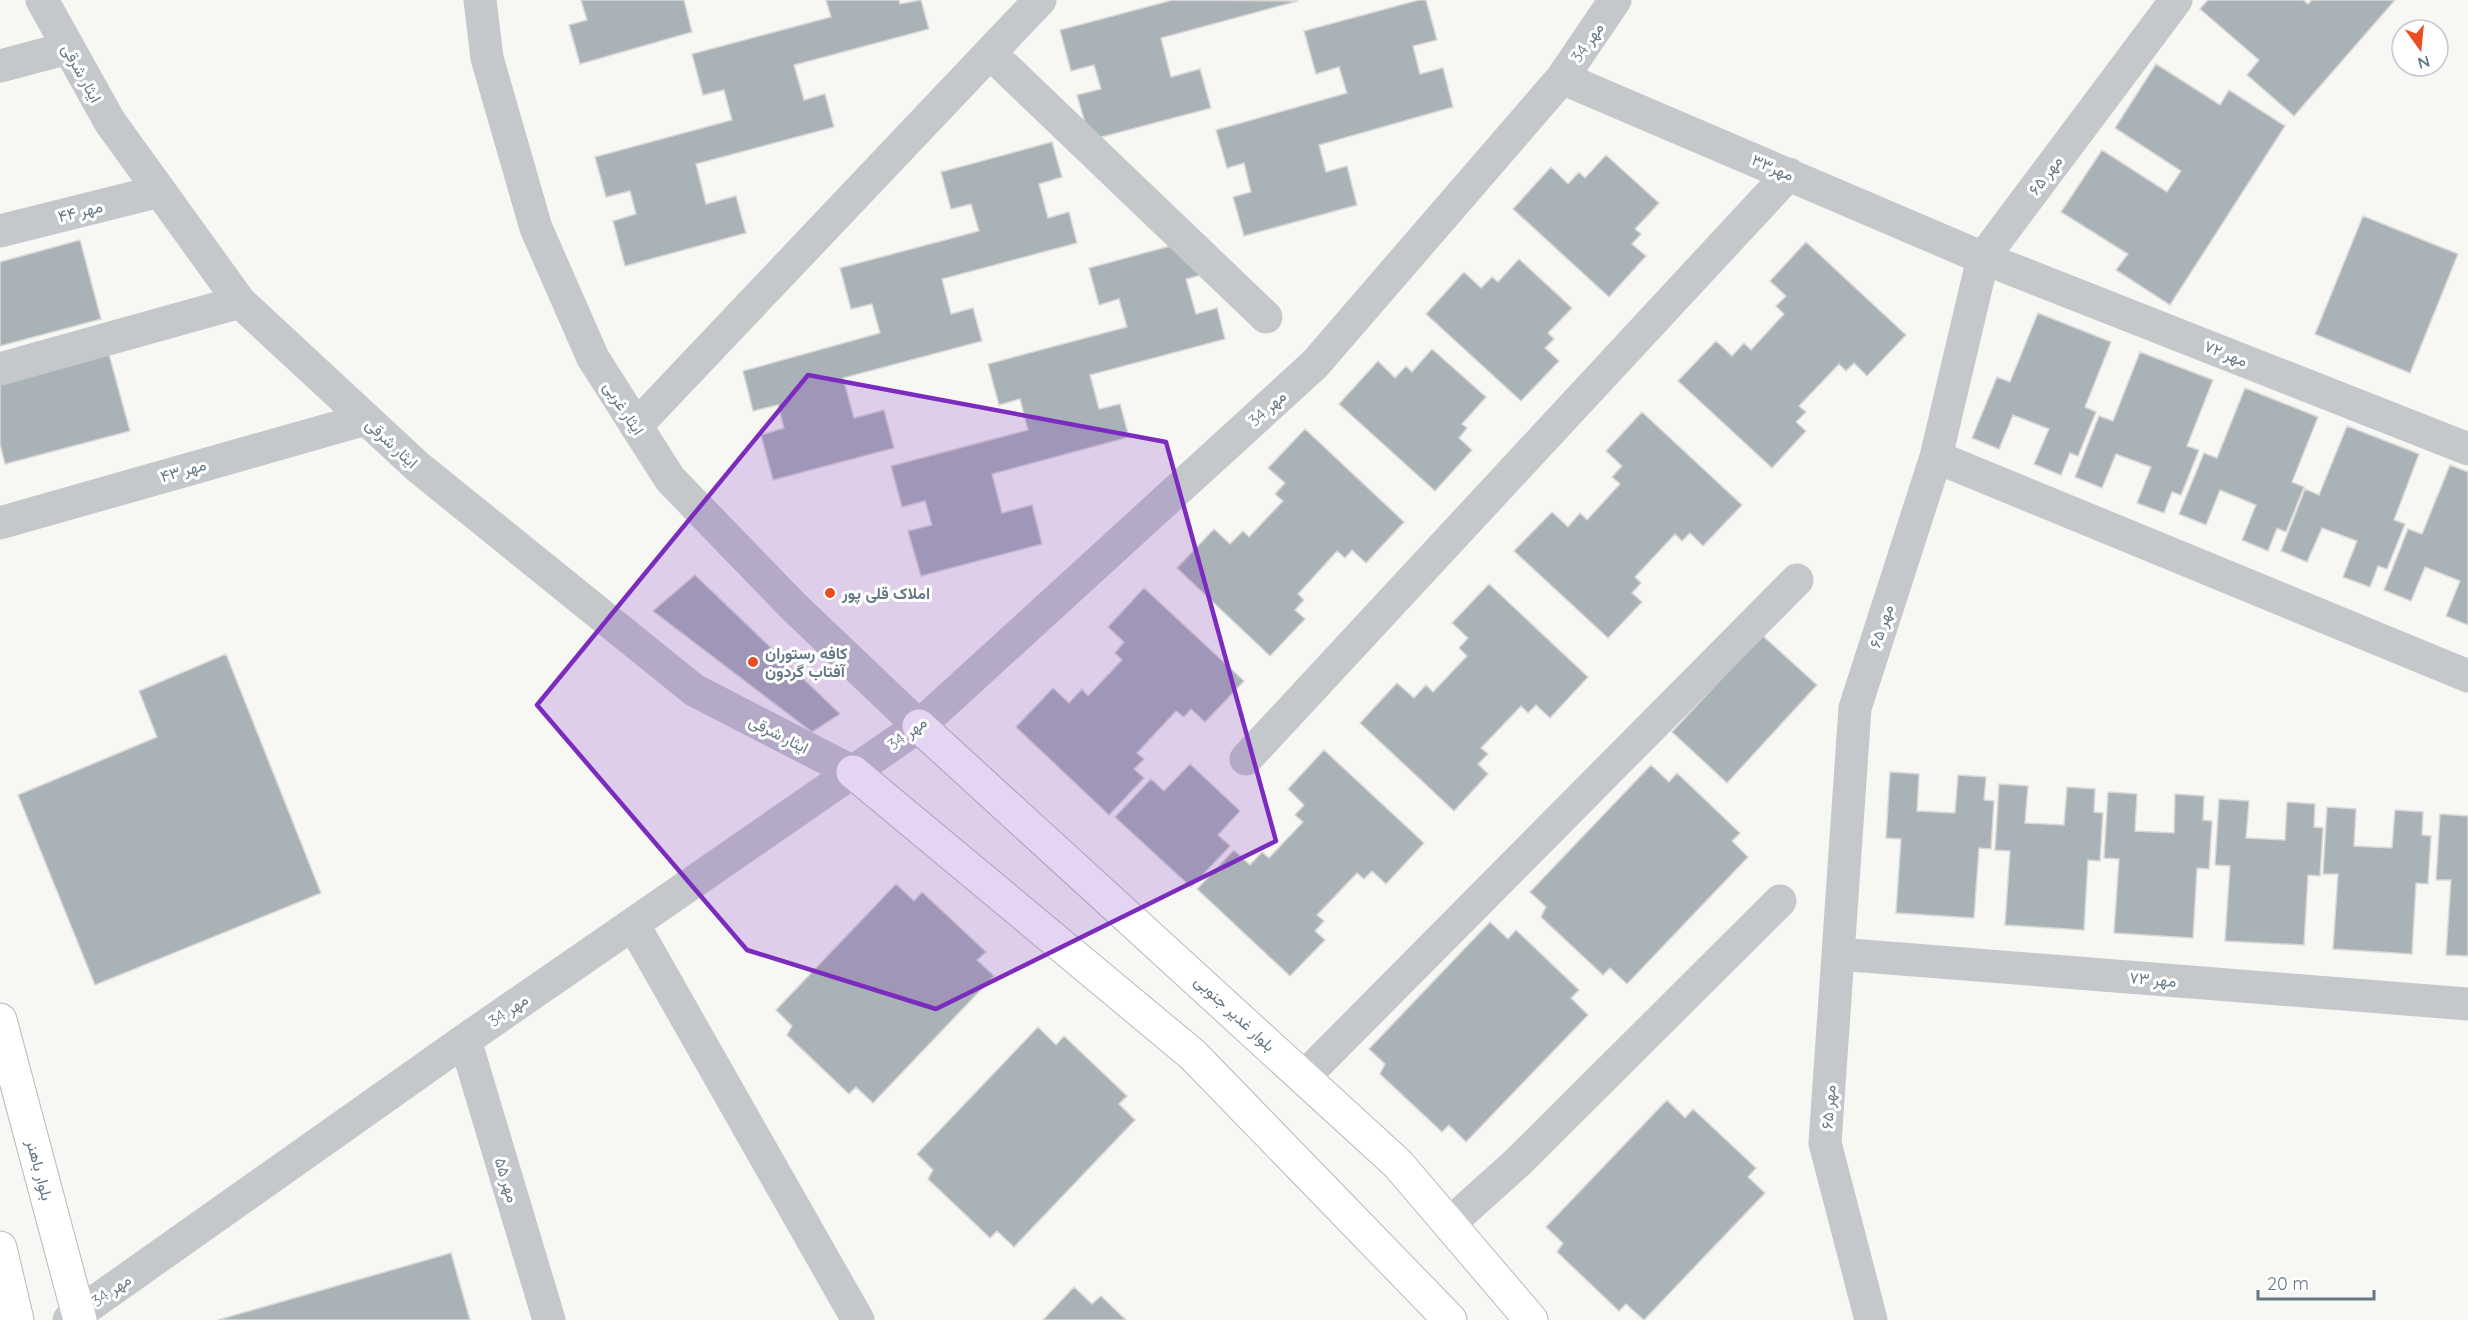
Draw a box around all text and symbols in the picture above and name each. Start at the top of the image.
street label: مهر 34 [1566,18,1609,66]
north arrow [2390,18,2450,78]
street label: ایثار شرقی [57,40,106,106]
text: N [2416,51,2432,74]
street label: مهر۳۳ [1749,149,1797,186]
street label: مهر ۶۵ [2024,151,2067,199]
street label: مهر ۴۴ [56,196,105,227]
street label: مهر ۷۲ [2201,335,2251,372]
street label: ایثار غربی [599,378,649,439]
street label: مهر 34 [1244,386,1291,431]
street label: ایثار شرقی [361,414,422,473]
street label: مهر ۴۳ [158,454,209,487]
place label: املاک قلی پور [841,583,930,605]
marker: املاک قلی پور [823,586,837,600]
street label: مهر ۶۵ [1865,602,1898,650]
place label: کافه رستوران آفتاب گردون [765,643,847,682]
marker: کافه رستوران آفتاب گردون [746,655,760,669]
street label: ایثار شرقی [745,711,812,758]
street label: مهر 34 [883,712,931,755]
street label: مهر ۷۳ [2129,967,2177,992]
street label: بلوار غدیر جنوبی [1190,970,1280,1056]
street label: مهر 34 [484,989,532,1032]
street label: مهر ۶۵ [1816,1084,1841,1130]
street label: بلوار باهنر [21,1136,58,1203]
street label: مهر ۵۵ [490,1155,523,1205]
scale bar [2258,1263,2374,1301]
street label: مهر 34 [87,1269,135,1312]
text: 20 m [2267,1272,2309,1295]

